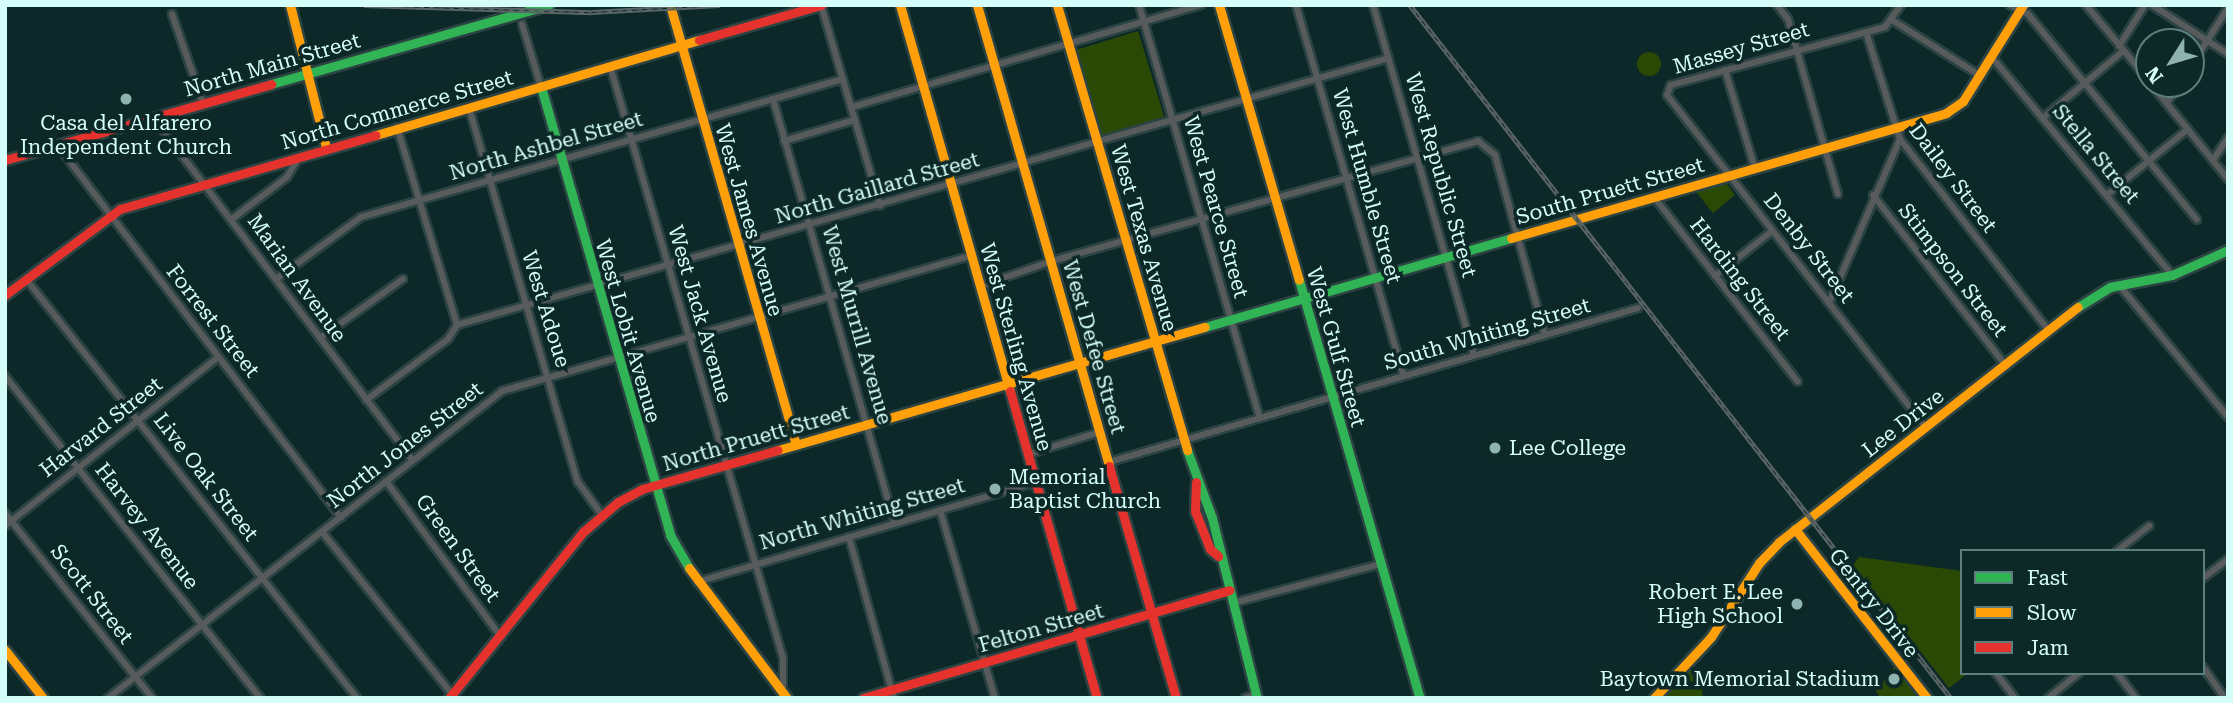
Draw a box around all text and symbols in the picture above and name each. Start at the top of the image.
street label: Massey Street [1670,17,1812,79]
street label: North Main Street [181,28,363,102]
north arrow [2135,28,2205,98]
text: N [2141,62,2168,88]
street label: North Commerce Street [278,65,516,155]
street label: West Republic Street [1400,70,1482,280]
street label: West Humble Street [1327,86,1407,286]
marker: Casa del Alfarero Independent Church [118,91,134,107]
street label: Stella Street [2047,99,2145,209]
street label: North Ashbel Street [446,106,646,186]
place label: Casa del Alfarero Independent Church [20,110,232,160]
street label: West Pearce Street [1178,113,1254,301]
street label: Dailey Street [1904,118,2002,238]
street label: West James Avenue [709,121,789,319]
street label: West Texas Avenue [1105,142,1183,334]
street label: North Gaillard Street [772,147,982,229]
street label: South Pruett Street [1513,152,1707,230]
street label: Denby Street [1758,188,1860,308]
street label: Stimpson Street [1893,198,2013,342]
street label: Marian Avenue [242,209,352,347]
street label: Harding Street [1684,213,1796,345]
street label: West Jack Avenue [663,222,737,406]
street label: West Murrill Avenue [817,223,897,427]
street label: West Lobit Avenue [590,236,666,426]
street label: West Sterling Avenue [974,240,1058,454]
street label: West Adoue [516,248,576,370]
street label: West Defee Street [1057,257,1131,437]
street label: Forrest Street [161,259,265,383]
street label: West Gulf Street [1301,264,1371,430]
street label: South Whiting Street [1381,292,1593,376]
street label: Harvard Street [35,371,167,483]
street label: North Jones Street [322,377,488,513]
street label: Lee Drive [1857,383,1949,463]
street label: North Pruett Street [660,399,852,477]
street label: Live Oak Street [148,408,264,546]
place label: Lee College [1509,435,1626,461]
marker: Lee College [1487,440,1503,456]
street label: Harvey Avenue [90,458,204,594]
place label: Memorial Baptist Church [1009,464,1161,514]
street label: North Whiting Street [756,473,968,555]
marker: Memorial Baptist Church [987,481,1003,497]
street label: Green Street [410,489,506,607]
street label: Scott Street [45,539,139,649]
street label: Gentry Drive [1824,544,1924,662]
legend [1960,549,2205,675]
text: Fast [2027,566,2068,590]
place label: Robert E. Lee High School [1648,579,1783,629]
marker: Robert E. Lee High School [1789,596,1805,612]
street label: Felton Street [975,598,1107,658]
text: Slow [2027,601,2076,625]
text: Jam [2027,636,2069,660]
place label: Baytown Memorial Stadium [1600,666,1880,692]
marker: Baytown Memorial Stadium [1886,671,1902,687]

